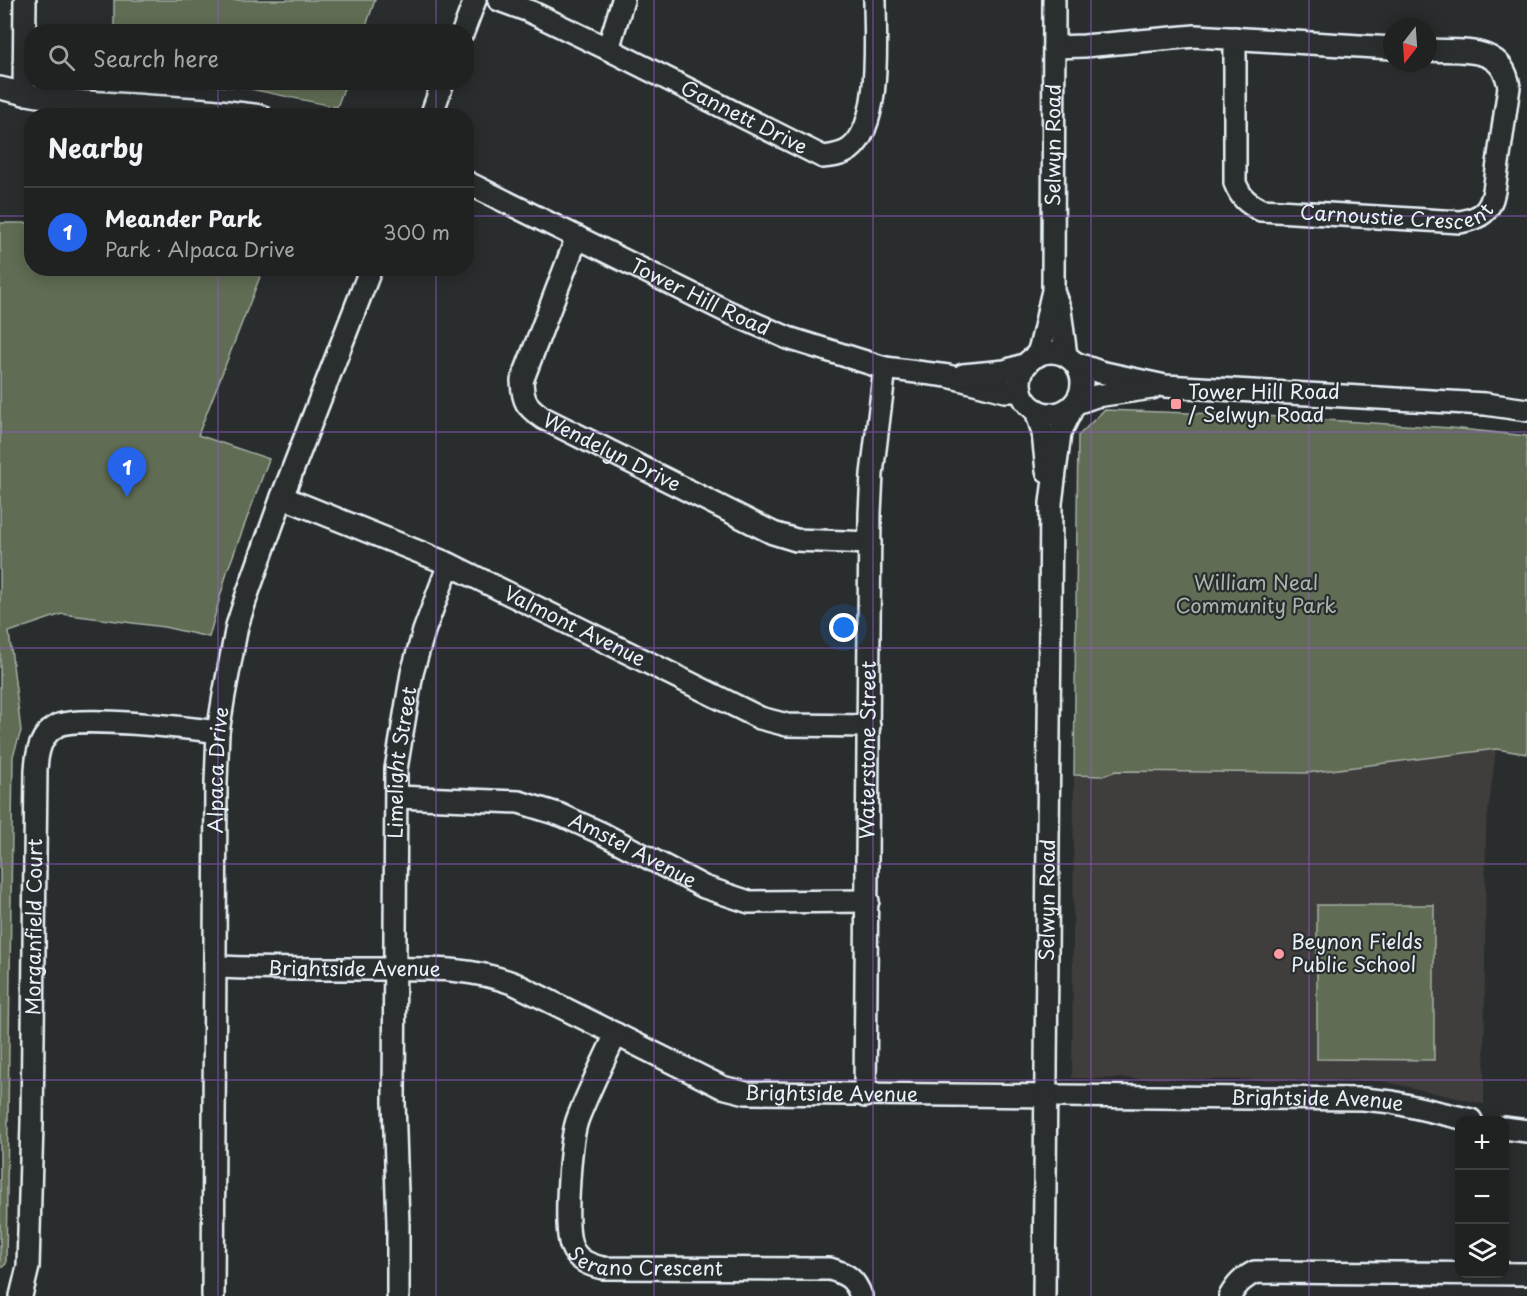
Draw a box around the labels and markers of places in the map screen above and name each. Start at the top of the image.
place label: Tower Hill Road / Selwyn Road [1188,376,1340,429]
marker: Tower Hill Road / Selwyn Road [1169,397,1183,411]
pin: 1 [108,448,146,497]
place label: Beynon Fields Public School [1291,926,1422,979]
marker: Beynon Fields Public School [1272,947,1286,961]

